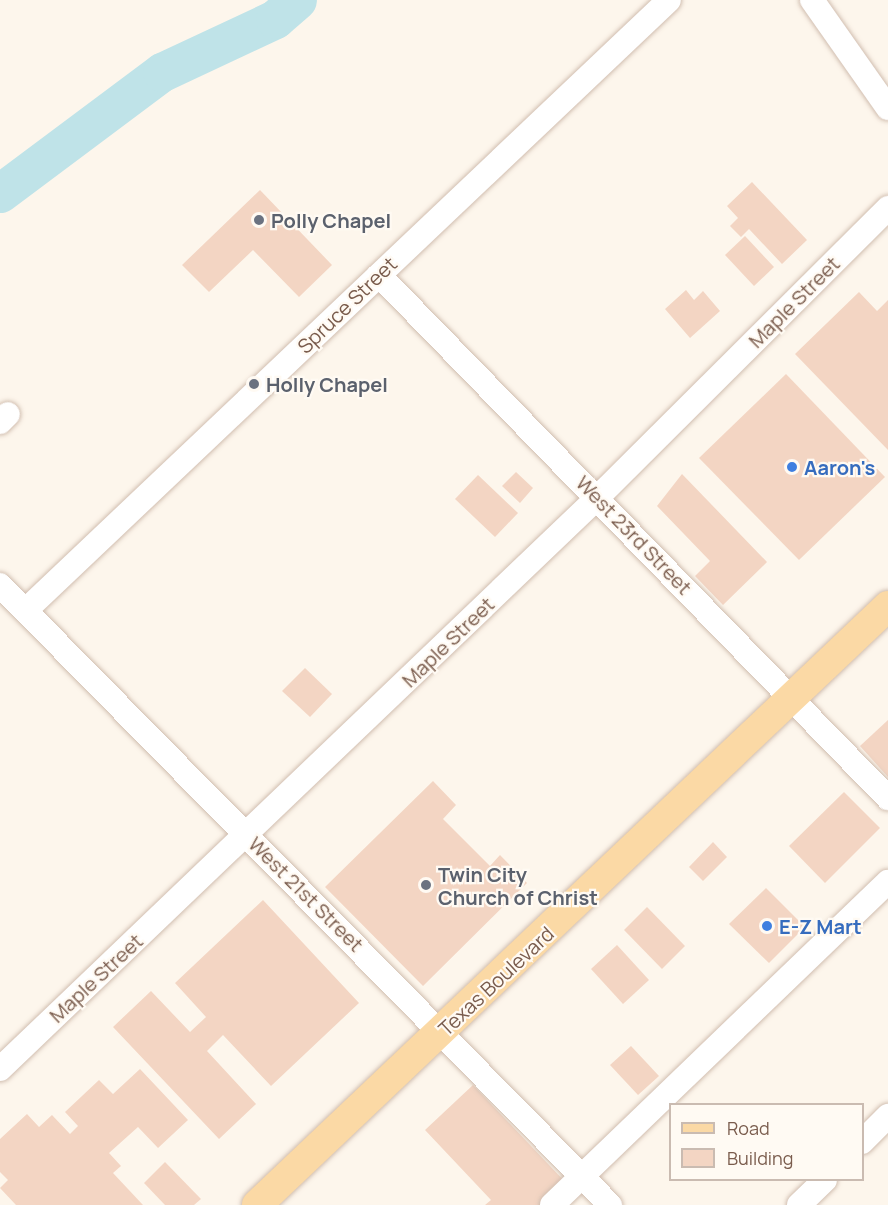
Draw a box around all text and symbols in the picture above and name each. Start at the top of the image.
place label: Polly Chapel [271,208,391,232]
marker: Polly Chapel [252,213,266,227]
street label: Maple Street [743,251,845,353]
street label: Spruce Street [292,252,402,358]
place label: Holly Chapel [266,372,388,396]
marker: Holly Chapel [247,377,261,391]
place label: Aaron's [804,455,875,479]
marker: Aaron's [785,460,799,474]
street label: West 23rd Street [571,471,697,599]
street label: Maple Street [397,592,499,692]
street label: West 21st Street [244,832,368,956]
place label: Twin City Church of Christ [438,862,598,909]
marker: Twin City Church of Christ [419,878,433,892]
place label: E-Z Mart [779,914,862,938]
marker: E-Z Mart [760,919,774,933]
street label: Texas Boulevard [433,921,559,1041]
street label: Maple Street [44,929,148,1027]
legend [669,1103,864,1181]
text: Road [727,1116,770,1140]
text: Building [727,1146,793,1170]

